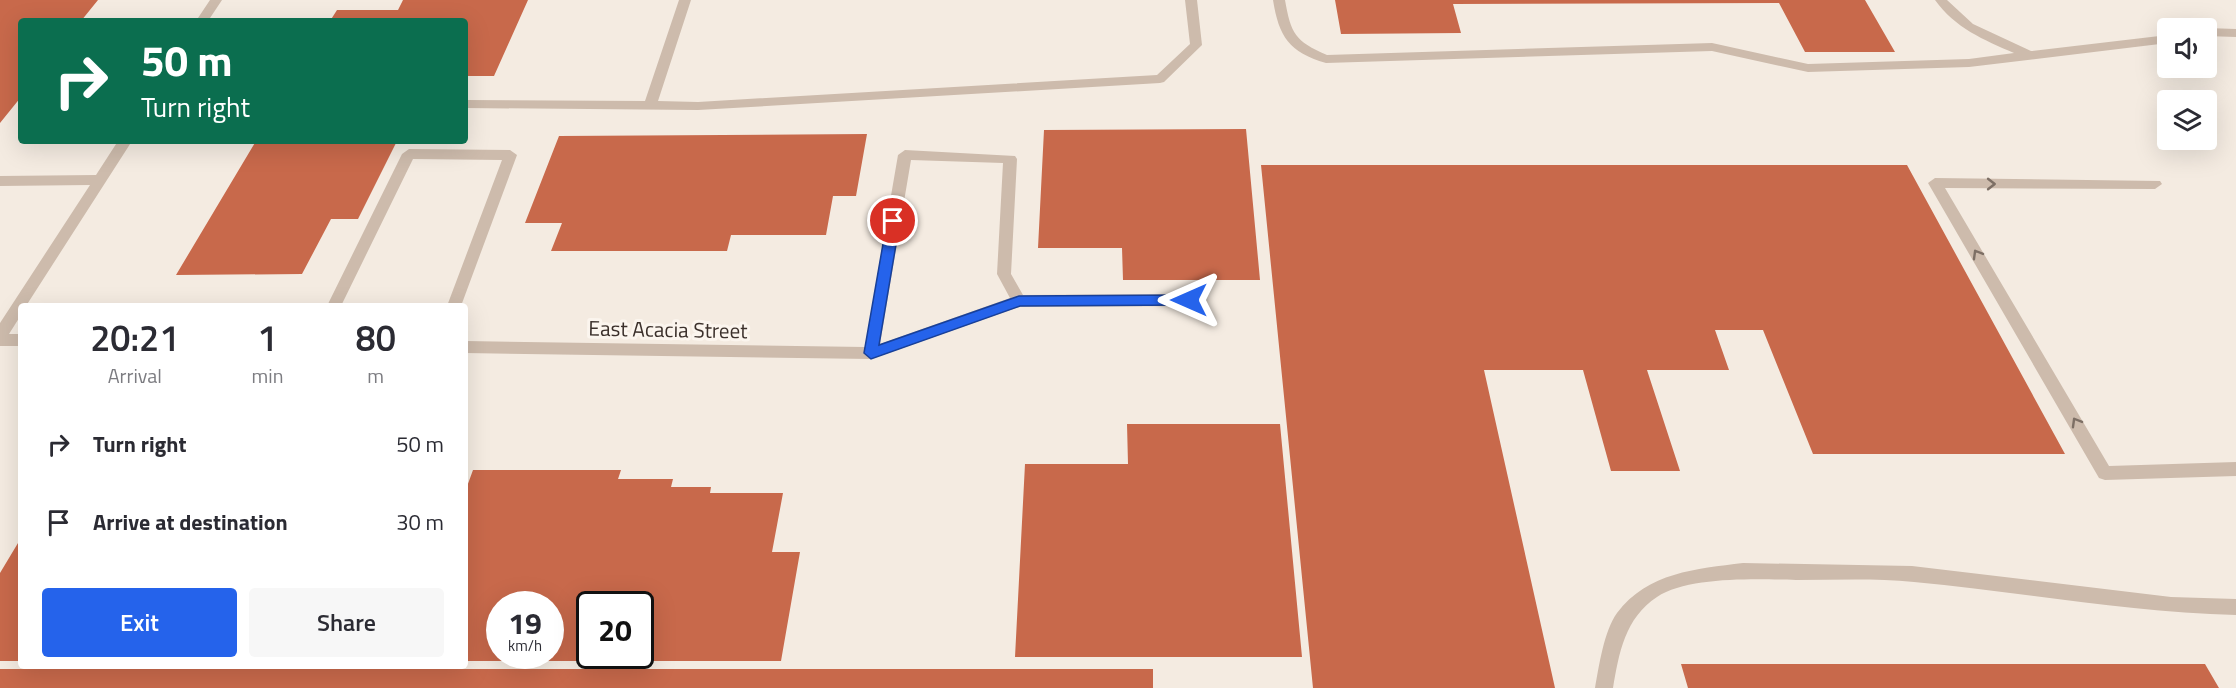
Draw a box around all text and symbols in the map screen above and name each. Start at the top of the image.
map controls [2157,18,2217,150]
button: sound [2157,18,2217,78]
text: 50 m [141,28,233,92]
icon: right [42,42,120,120]
text: Turn right [141,86,250,127]
button: layers [2157,90,2217,150]
one-way arrow [1987,178,1996,190]
pin [867,195,918,246]
icon: arrive [876,204,909,237]
one-way arrow [1973,250,1984,260]
position arrow [1157,268,1221,332]
text: 20:21 [90,310,179,365]
text: 1 [257,310,278,365]
text: 80 [356,310,396,365]
street label: East Acacia Street [588,312,748,346]
text: Arrival [108,360,162,391]
text: min [252,360,283,391]
text: m [367,360,384,391]
one-way arrow [2071,418,2083,428]
text: Turn right [93,427,187,461]
text: 50 m [396,427,444,461]
icon: right [42,428,75,461]
text: Arrive at destination [93,505,288,539]
text: 30 m [396,505,444,539]
icon: arrive [42,506,75,539]
button: Exit [42,588,237,657]
button: Share [249,588,444,657]
speed limit sign: 20 [576,591,654,669]
text: 19 [508,600,542,646]
text: km/h [508,634,542,657]

